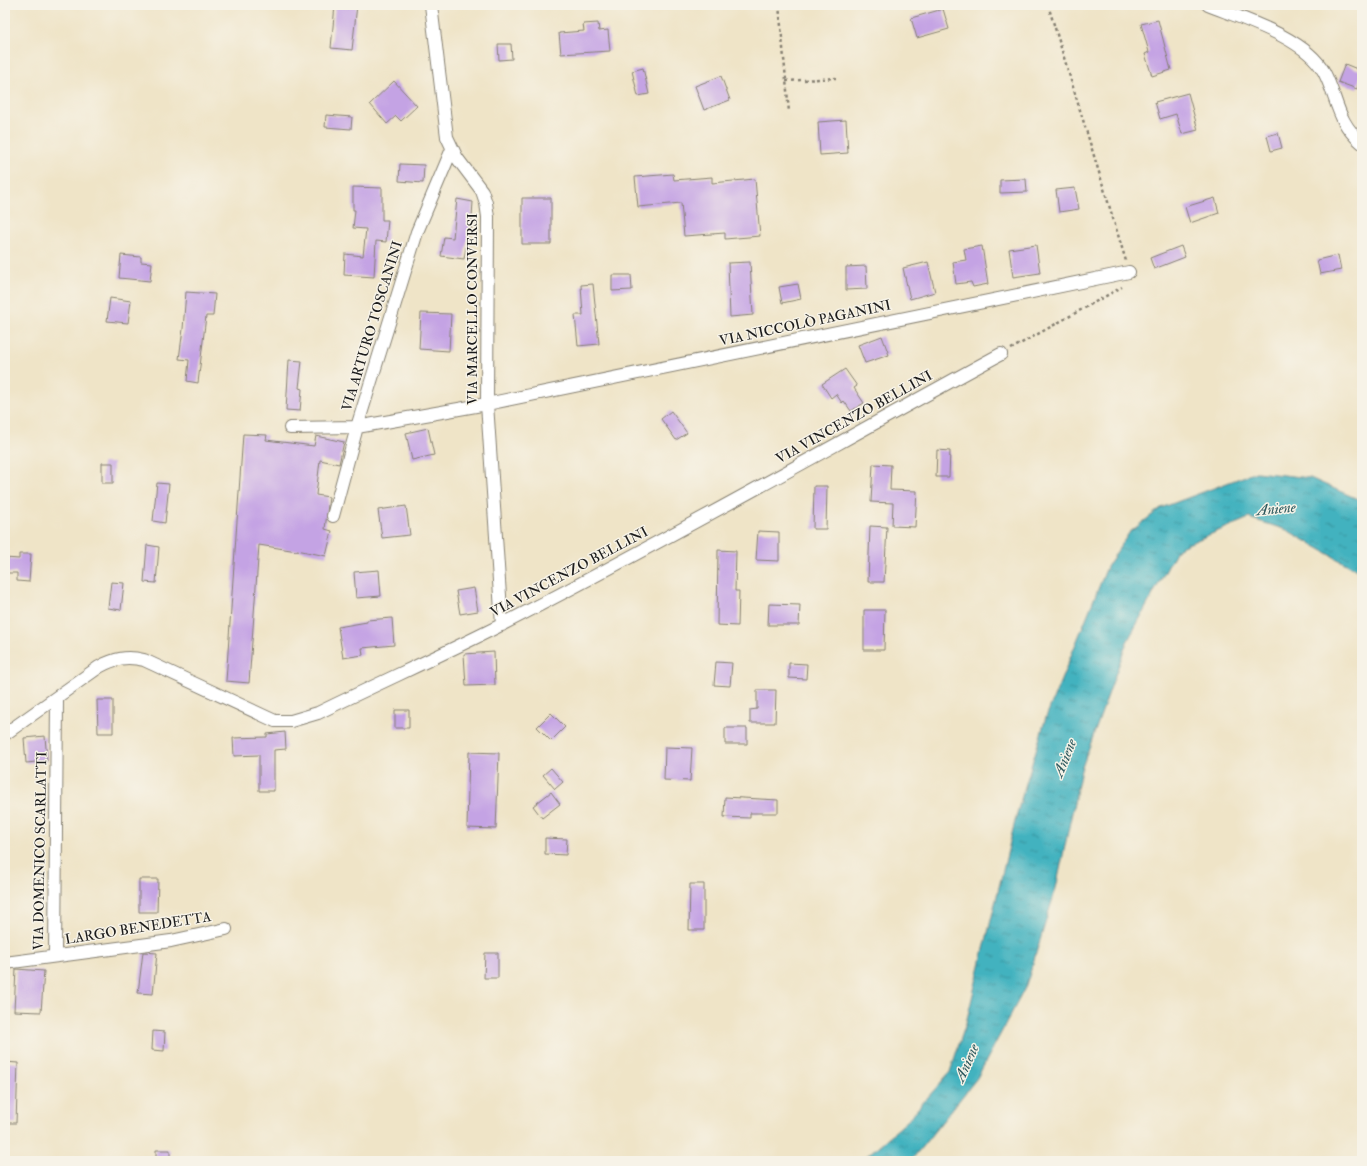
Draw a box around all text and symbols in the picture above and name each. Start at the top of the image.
street label: VIA MARCELLO CONVERSI [464,213,481,405]
street label: VIA ARTURO TOSCANINI [338,238,406,413]
street label: VIA NICCOLÒ PAGANINI [718,296,893,350]
street label: VIA VINCENZO BELLINI [773,367,935,467]
water label: Aniene [1253,498,1298,520]
street label: VIA VINCENZO BELLINI [487,523,651,621]
water label: Aniene [1048,735,1082,782]
street label: VIA DOMENICO SCARLATTI [30,751,50,951]
street label: LARGO BENEDETTA [64,908,212,948]
water label: Aniene [949,1040,984,1087]

